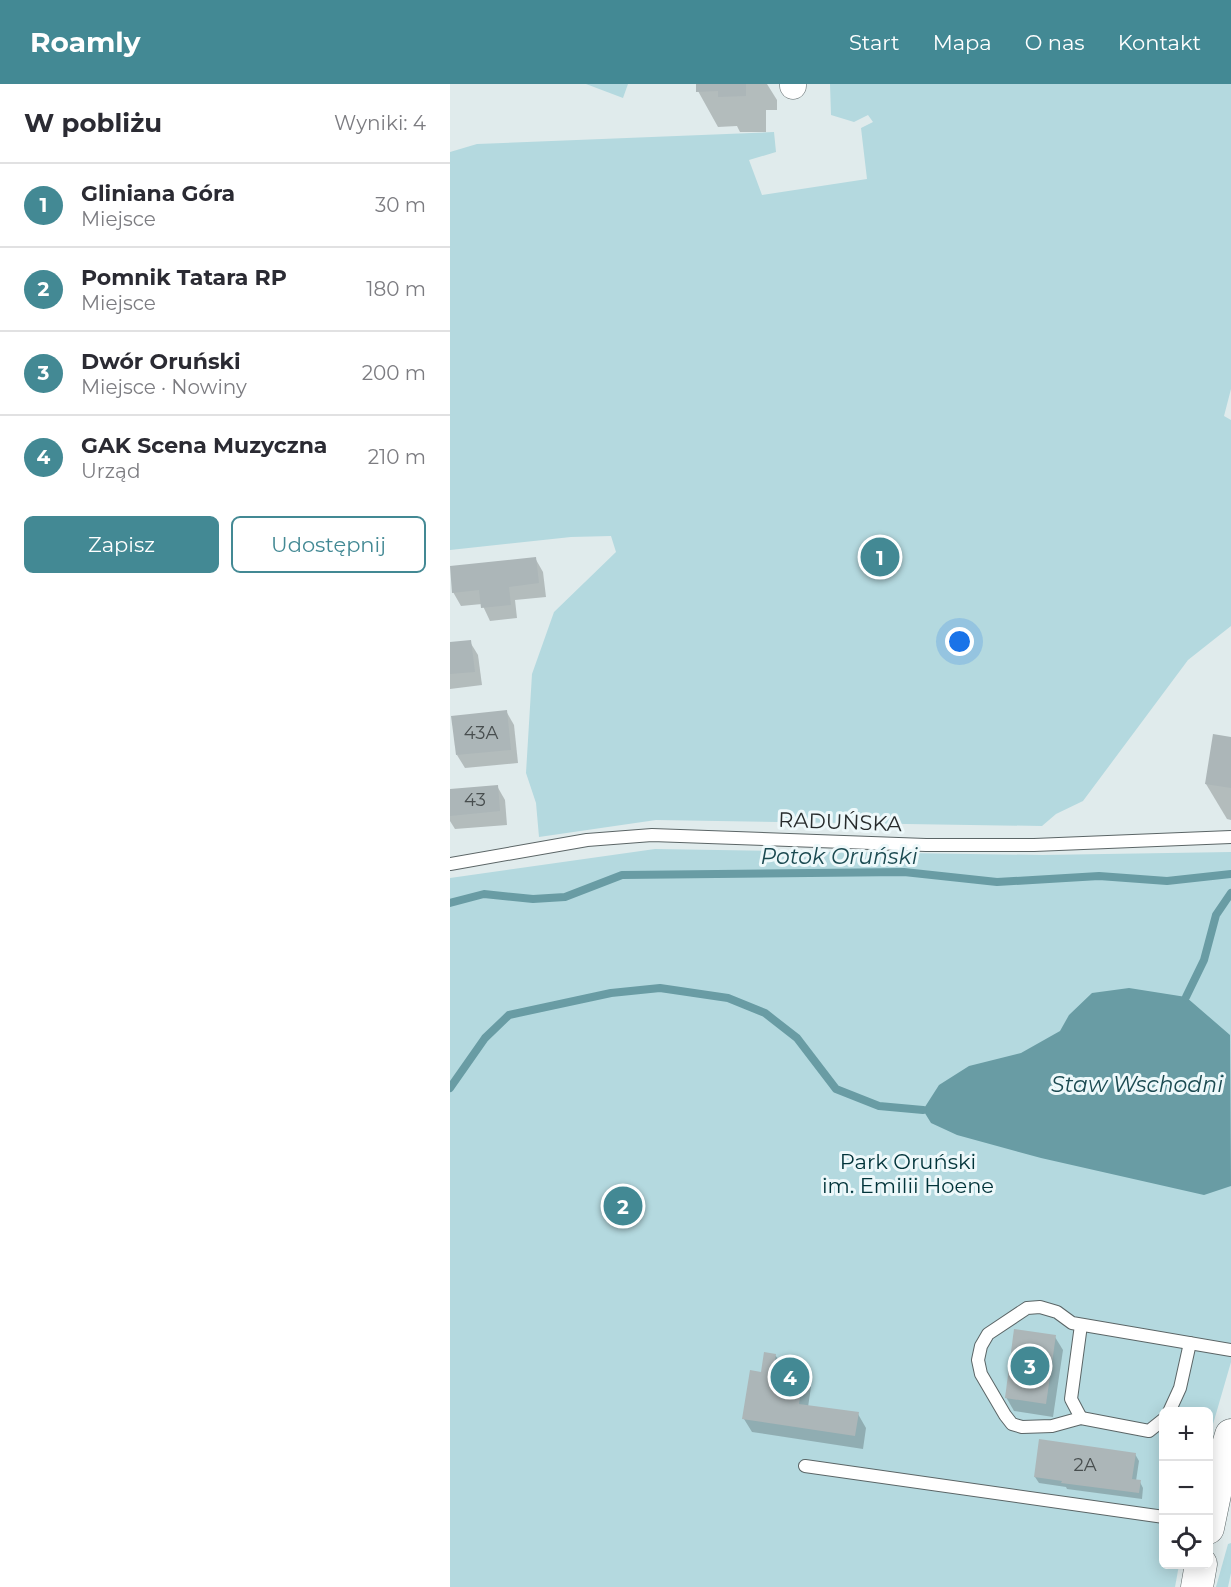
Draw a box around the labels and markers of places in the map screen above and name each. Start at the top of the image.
pin: 1 [860,534,900,580]
pin: 2 [604,1184,642,1228]
pin: 3 [1010,1344,1050,1388]
pin: 4 [770,1354,810,1400]

